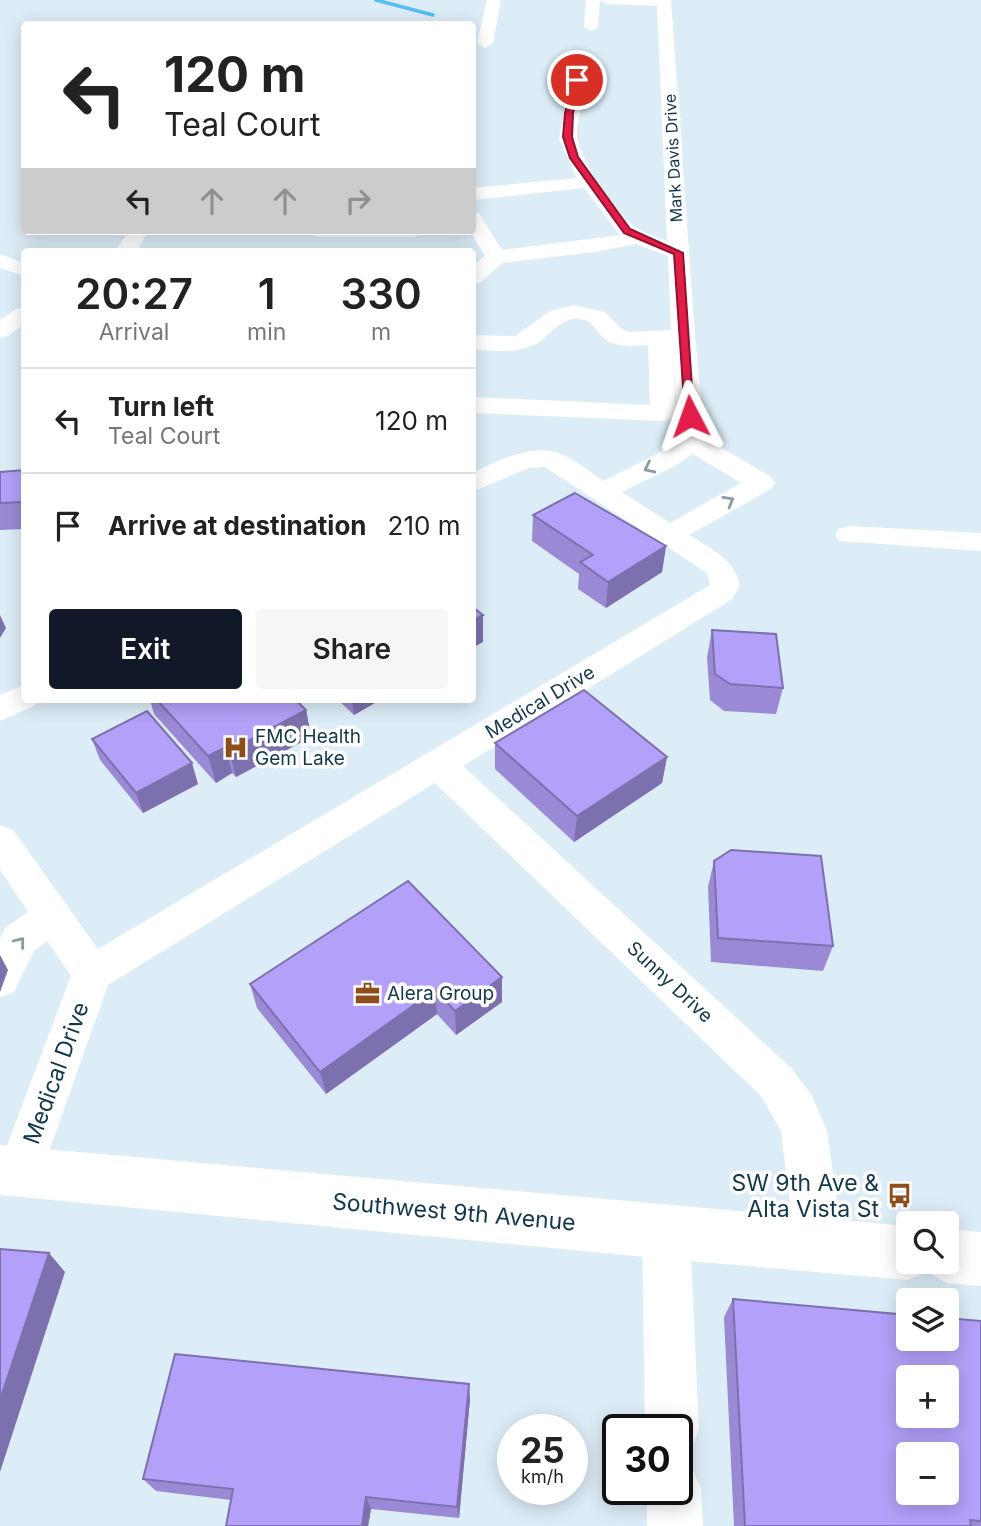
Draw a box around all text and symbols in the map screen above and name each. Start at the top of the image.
text: 120 m [164,45,305,104]
icon: left [49,49,140,140]
pin [547,50,607,110]
icon: arrive [558,61,596,99]
street label: Mark Davis Drive [660,93,686,223]
text: Teal Court [164,105,320,144]
icon: left [120,182,158,220]
icon: ahead [193,182,231,220]
icon: ahead [266,182,304,220]
icon: right [339,182,377,220]
text: 20:27 [75,268,193,319]
text: 1 [258,268,276,319]
text: 330 [341,268,422,319]
text: Arrival [99,318,169,346]
text: min [247,318,286,346]
text: m [371,318,391,346]
position arrow [653,379,727,453]
text: Turn left [108,391,214,422]
icon: left [49,402,87,440]
text: 120 m [375,405,448,436]
text: Teal Court [108,422,220,450]
one-way arrow [644,460,656,474]
one-way arrow [721,496,734,509]
icon: arrive [49,507,87,545]
text: Arrive at destination [108,510,367,541]
text: 210 m [388,510,460,541]
button: Exit [49,609,242,689]
button: Share [256,609,448,689]
street label: Medical Drive [481,660,599,744]
place label: FMC Health Gem Lake [255,725,361,770]
hospital icon: FMC Health Gem Lake [221,733,249,761]
street label: Sunny Drive [622,936,718,1028]
one-way arrow [11,937,24,950]
office icon: Alera Group [353,979,381,1007]
place label: Alera Group [387,982,494,1005]
street label: Medical Drive [17,998,95,1148]
place label: SW 9th Ave & Alta Vista St [731,1169,879,1223]
bus stop icon: SW 9th Ave & Alta Vista St [885,1182,913,1210]
street label: Southwest 9th Avenue [331,1187,577,1237]
map controls [896,1211,959,1505]
button: search [896,1211,959,1274]
button: layers [896,1288,959,1351]
button: + [896,1365,959,1428]
speed limit sign: 30 [602,1414,693,1505]
text: 25 [520,1429,565,1471]
button: − [896,1442,959,1505]
text: km/h [521,1466,564,1487]

